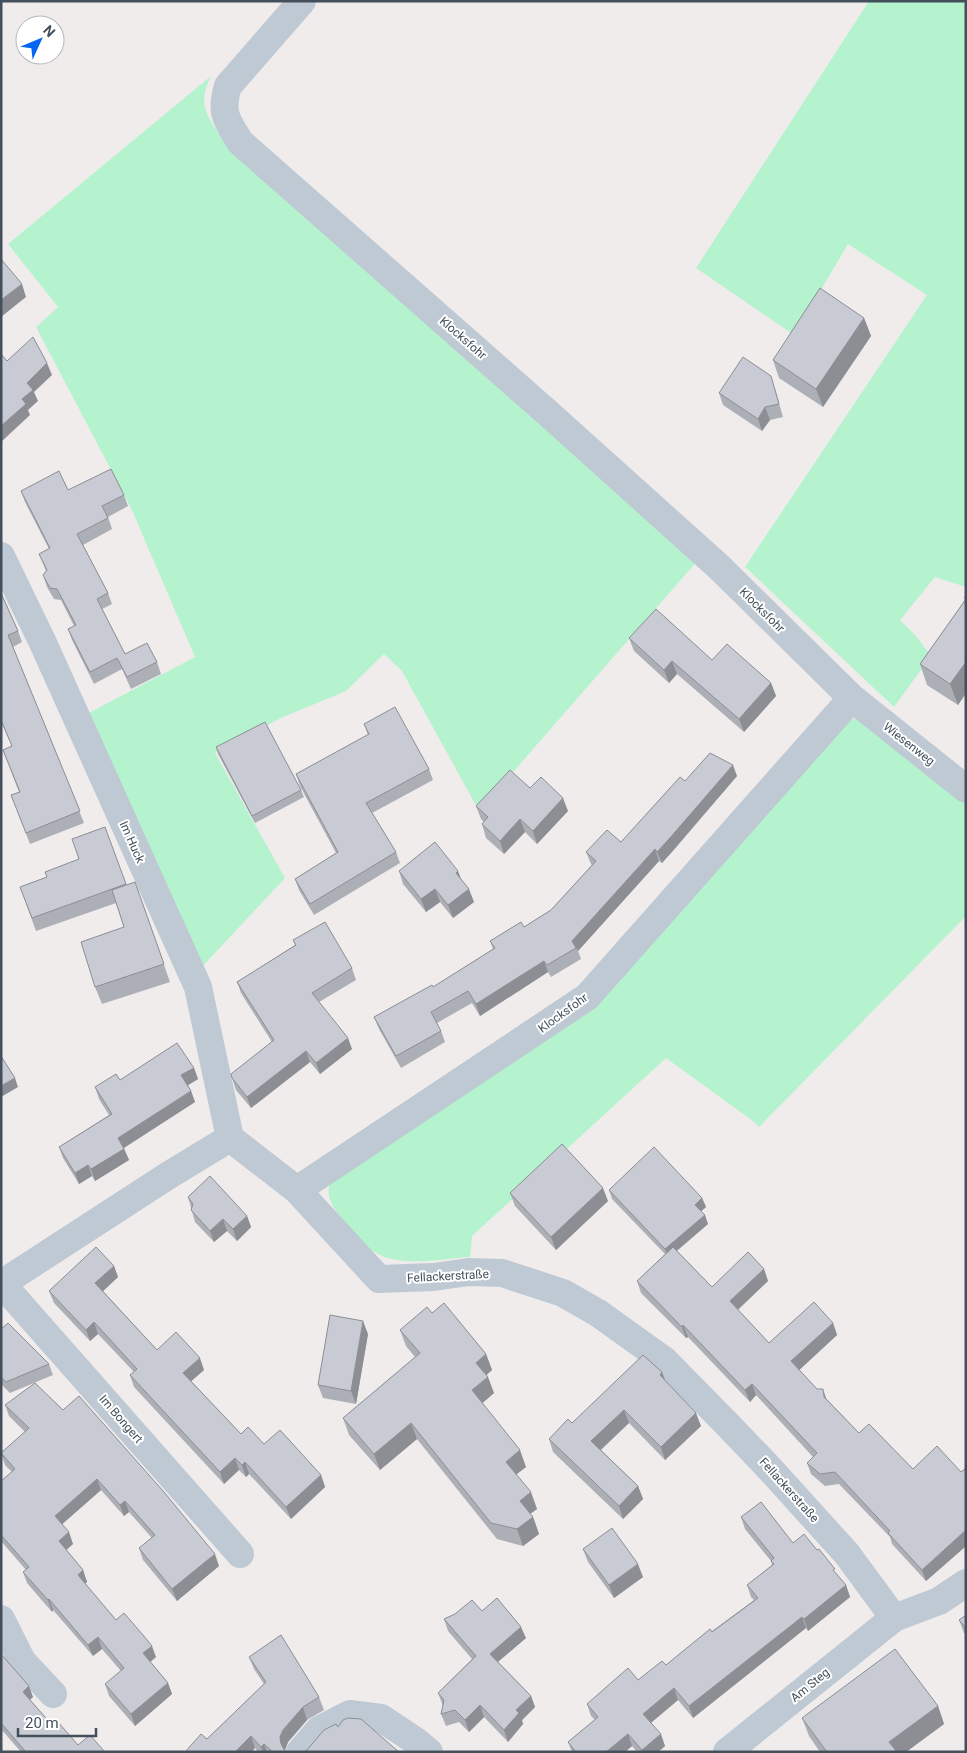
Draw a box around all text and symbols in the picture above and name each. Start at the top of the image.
north arrow [15,15,65,65]
text: N [40,22,59,40]
street label: Klocksfohr [437,314,489,362]
street label: Klocksfohr [737,585,787,635]
street label: Wiesenweg [881,720,937,768]
street label: Im Huck [117,819,148,866]
street label: Klocksfohr [536,990,590,1036]
street label: Fellackerstraße [407,1267,489,1285]
street label: Im Bongert [96,1392,146,1446]
street label: Fellackerstraße [756,1455,822,1525]
street label: Am Steg [788,1665,832,1705]
scale bar [18,1706,95,1738]
text: 20 m [25,1714,59,1732]

